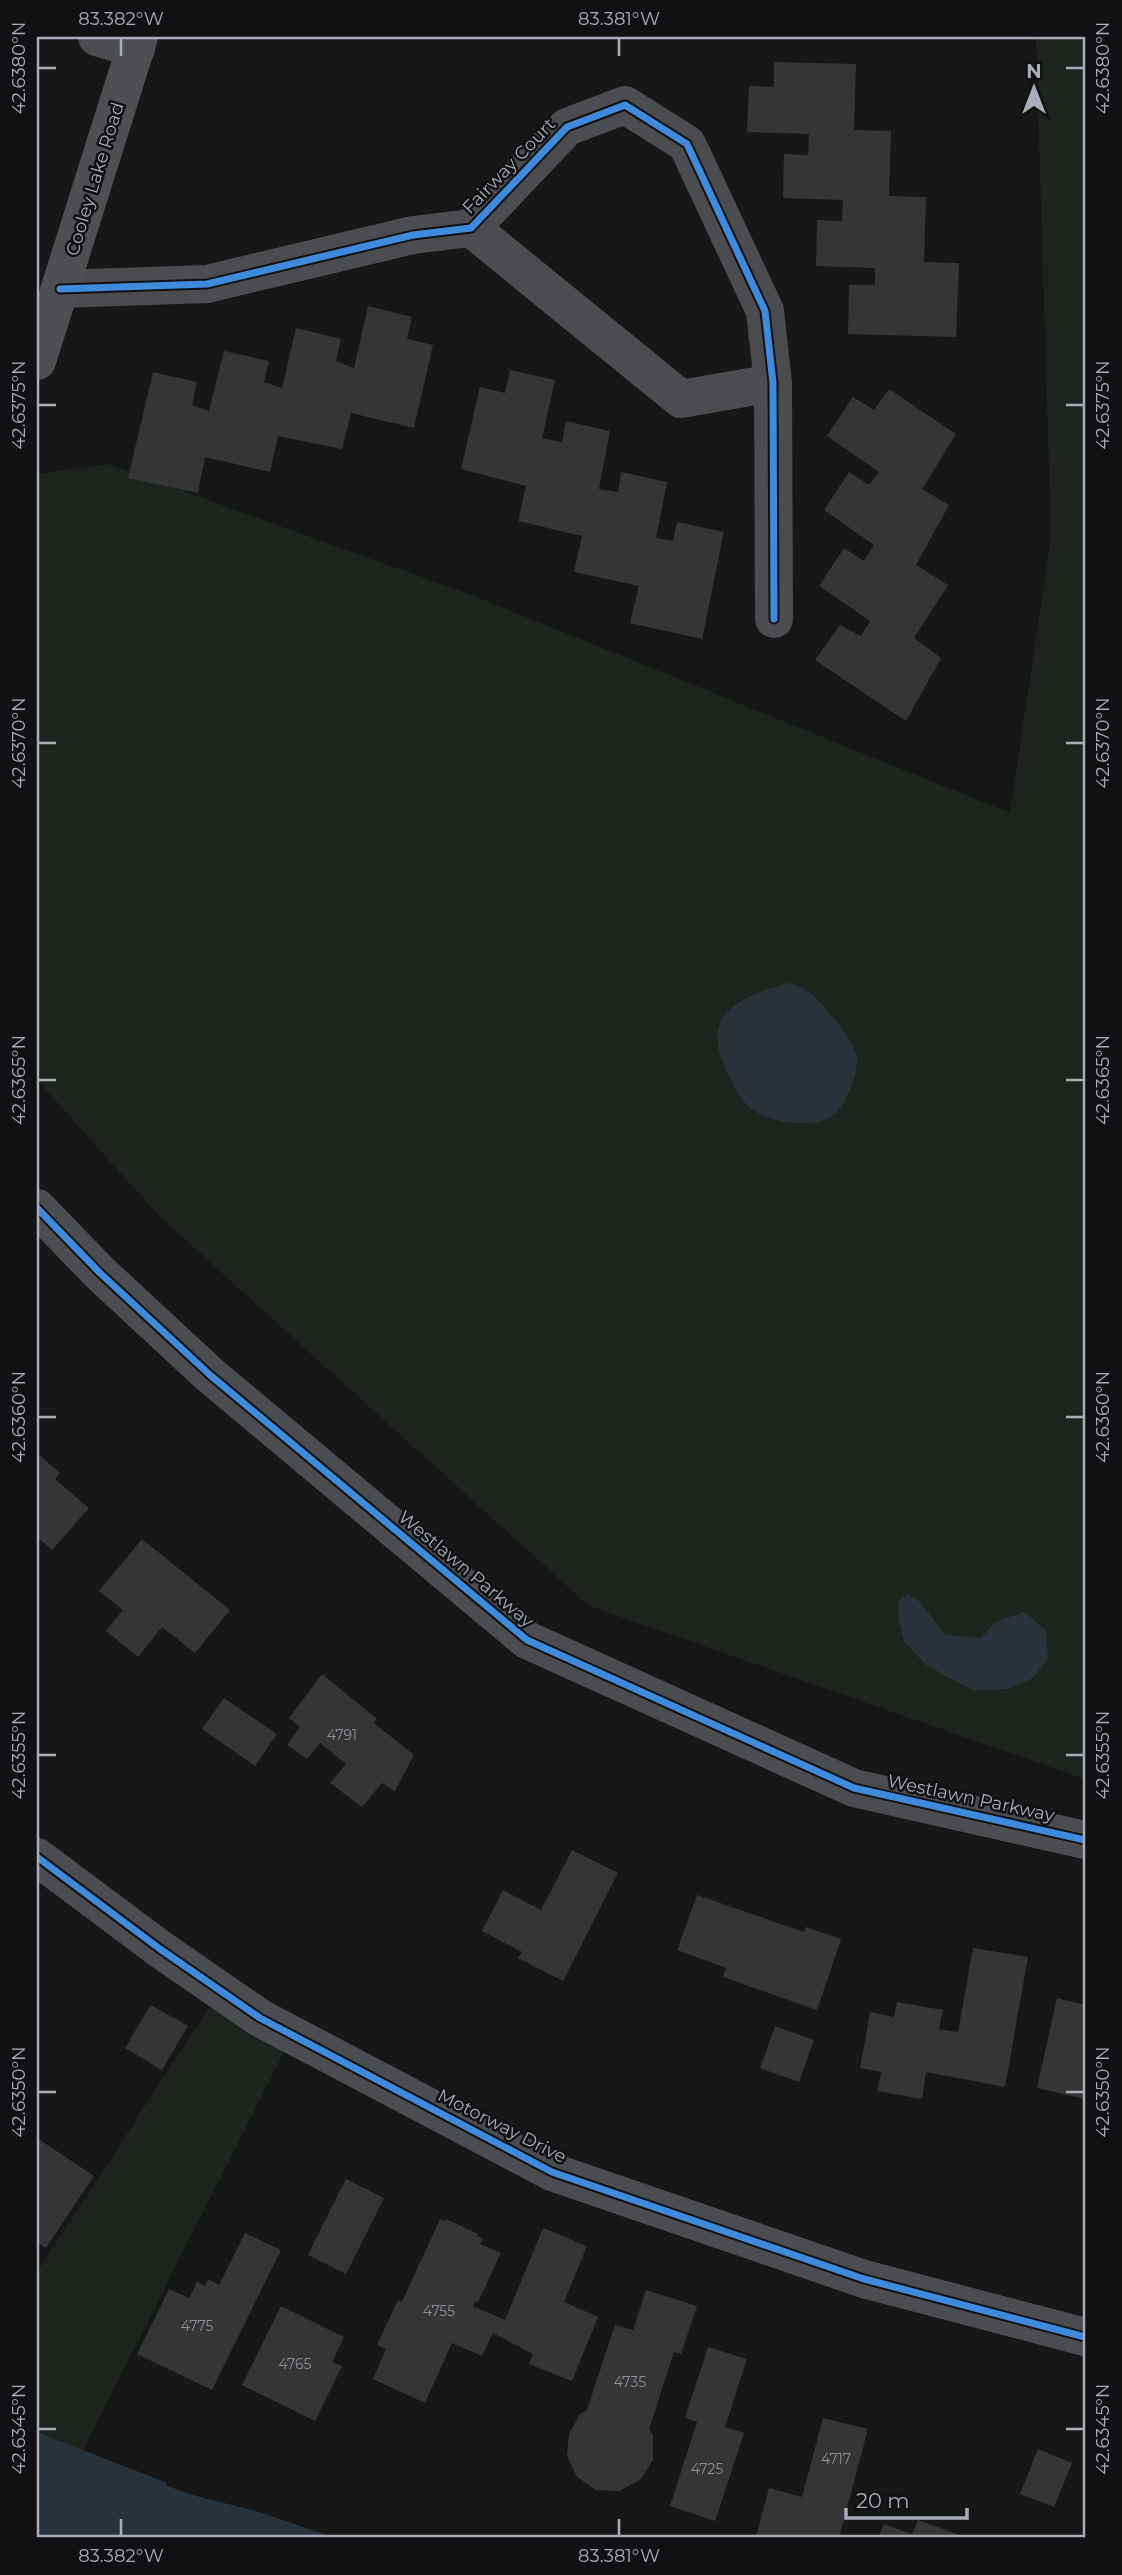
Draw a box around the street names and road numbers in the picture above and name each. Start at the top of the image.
street label: Cooley Lake Road [61,100,129,258]
street label: Fairway Court [458,114,560,218]
street label: Westlawn Parkway [394,1506,538,1632]
street label: Westlawn Parkway [886,1770,1057,1826]
street label: Motorway Drive [434,2084,570,2168]

